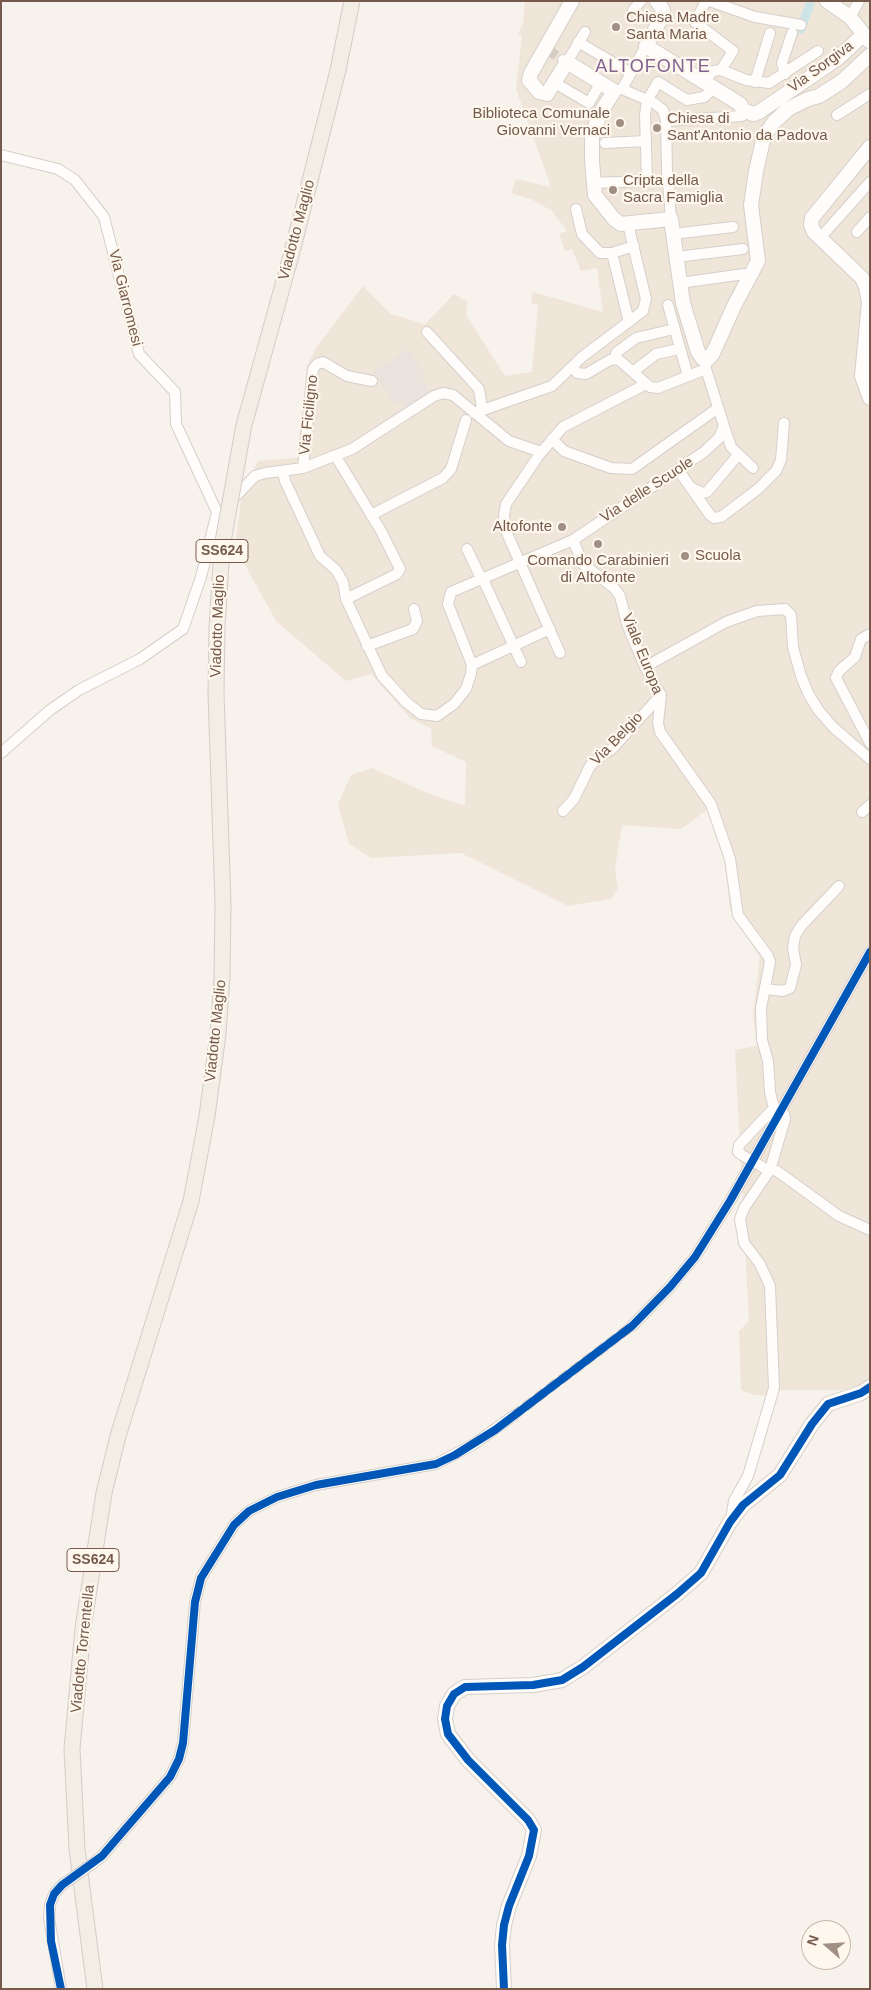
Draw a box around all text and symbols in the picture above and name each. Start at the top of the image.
place label: Chiesa Madre Santa Maria [626,9,719,44]
marker: Chiesa Madre Santa Maria [610,21,622,33]
street label: Via Sorgiva [785,37,857,97]
district label: ALTOFONTE [594,56,712,78]
place label: Biblioteca Comunale Giovanni Vernaci [472,105,610,140]
place label: Chiesa di Sant'Antonio da Padova [667,110,827,145]
marker: Biblioteca Comunale Giovanni Vernaci [614,117,626,129]
marker: Chiesa di Sant'Antonio da Padova [651,122,663,134]
place label: Cripta della Sacra Famiglia [623,172,723,207]
street label: Viadotto Maglio [275,178,319,282]
marker: Cripta della Sacra Famiglia [607,184,619,196]
street label: Via Giarromesi [104,248,146,348]
street label: Via Ficiligno [296,374,322,456]
street label: Via delle Scuole [597,453,697,527]
place label: Altofonte [493,518,552,536]
marker: Altofonte [556,521,568,533]
marker: Comando Carabinieri di Altofonte [592,538,604,550]
road number: SS624 [196,540,248,562]
place label: Scuola [695,547,741,565]
marker: Scuola [679,550,691,562]
place label: Comando Carabinieri di Altofonte [527,552,669,587]
street label: Viadotto Maglio [207,574,229,678]
street label: Viale Europa [618,611,666,697]
street label: Via Belgio [587,709,647,769]
street label: Viadotto Maglio [202,979,230,1083]
road number: SS624 [67,1548,119,1572]
street label: Viadotto Torrentella [67,1584,99,1714]
north arrow [801,1920,851,1970]
text: N [804,1933,822,1948]

